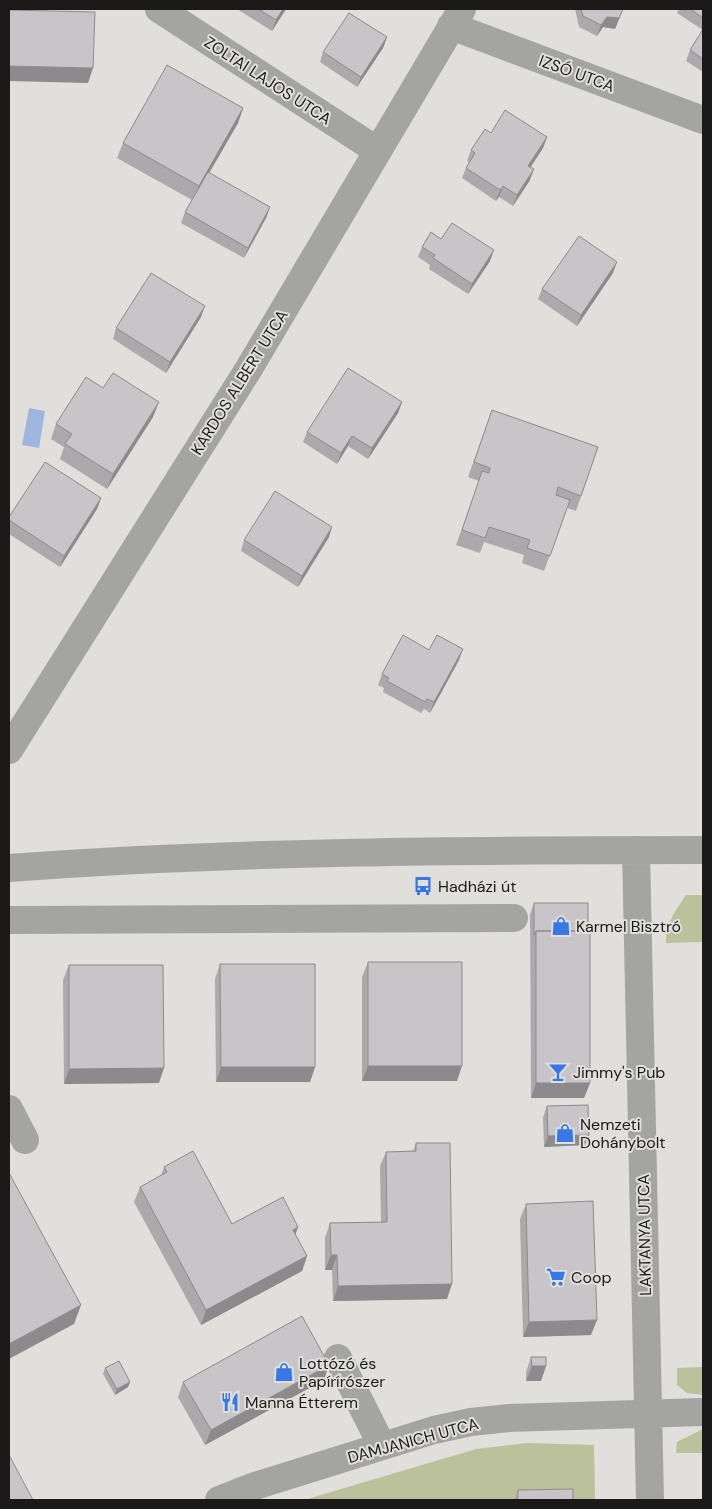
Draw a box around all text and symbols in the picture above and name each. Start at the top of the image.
street label: ZOLTAI LAJOS UTCA [200,31,336,130]
street label: IZSÓ UTCA [536,50,618,97]
street label: KARDOS ALBERT UTCA [186,305,293,459]
bus stop icon: Hadházi út [412,875,434,897]
place label: Hadházi út [438,876,516,897]
shop icon: Karmel Bisztró [550,915,572,937]
place label: Karmel Bisztró [576,916,681,937]
bar icon: Jimmy's Pub [547,1061,569,1083]
place label: Jimmy's Pub [573,1062,665,1083]
place label: Nemzeti Dohánybolt [580,1114,666,1153]
shop icon: Nemzeti Dohánybolt [554,1122,576,1144]
street label: LAKTANYA UTCA [633,1174,656,1296]
supermarket icon: Coop [545,1266,567,1288]
place label: Coop [571,1267,611,1288]
place label: Lottózó és Papírírószer [299,1353,385,1392]
shop icon: Lottózó és Papírírószer [273,1361,295,1383]
restaurant icon: Manna Étterem [219,1391,241,1413]
place label: Manna Étterem [245,1392,358,1413]
street label: DAMJANICH UTCA [345,1413,481,1468]

